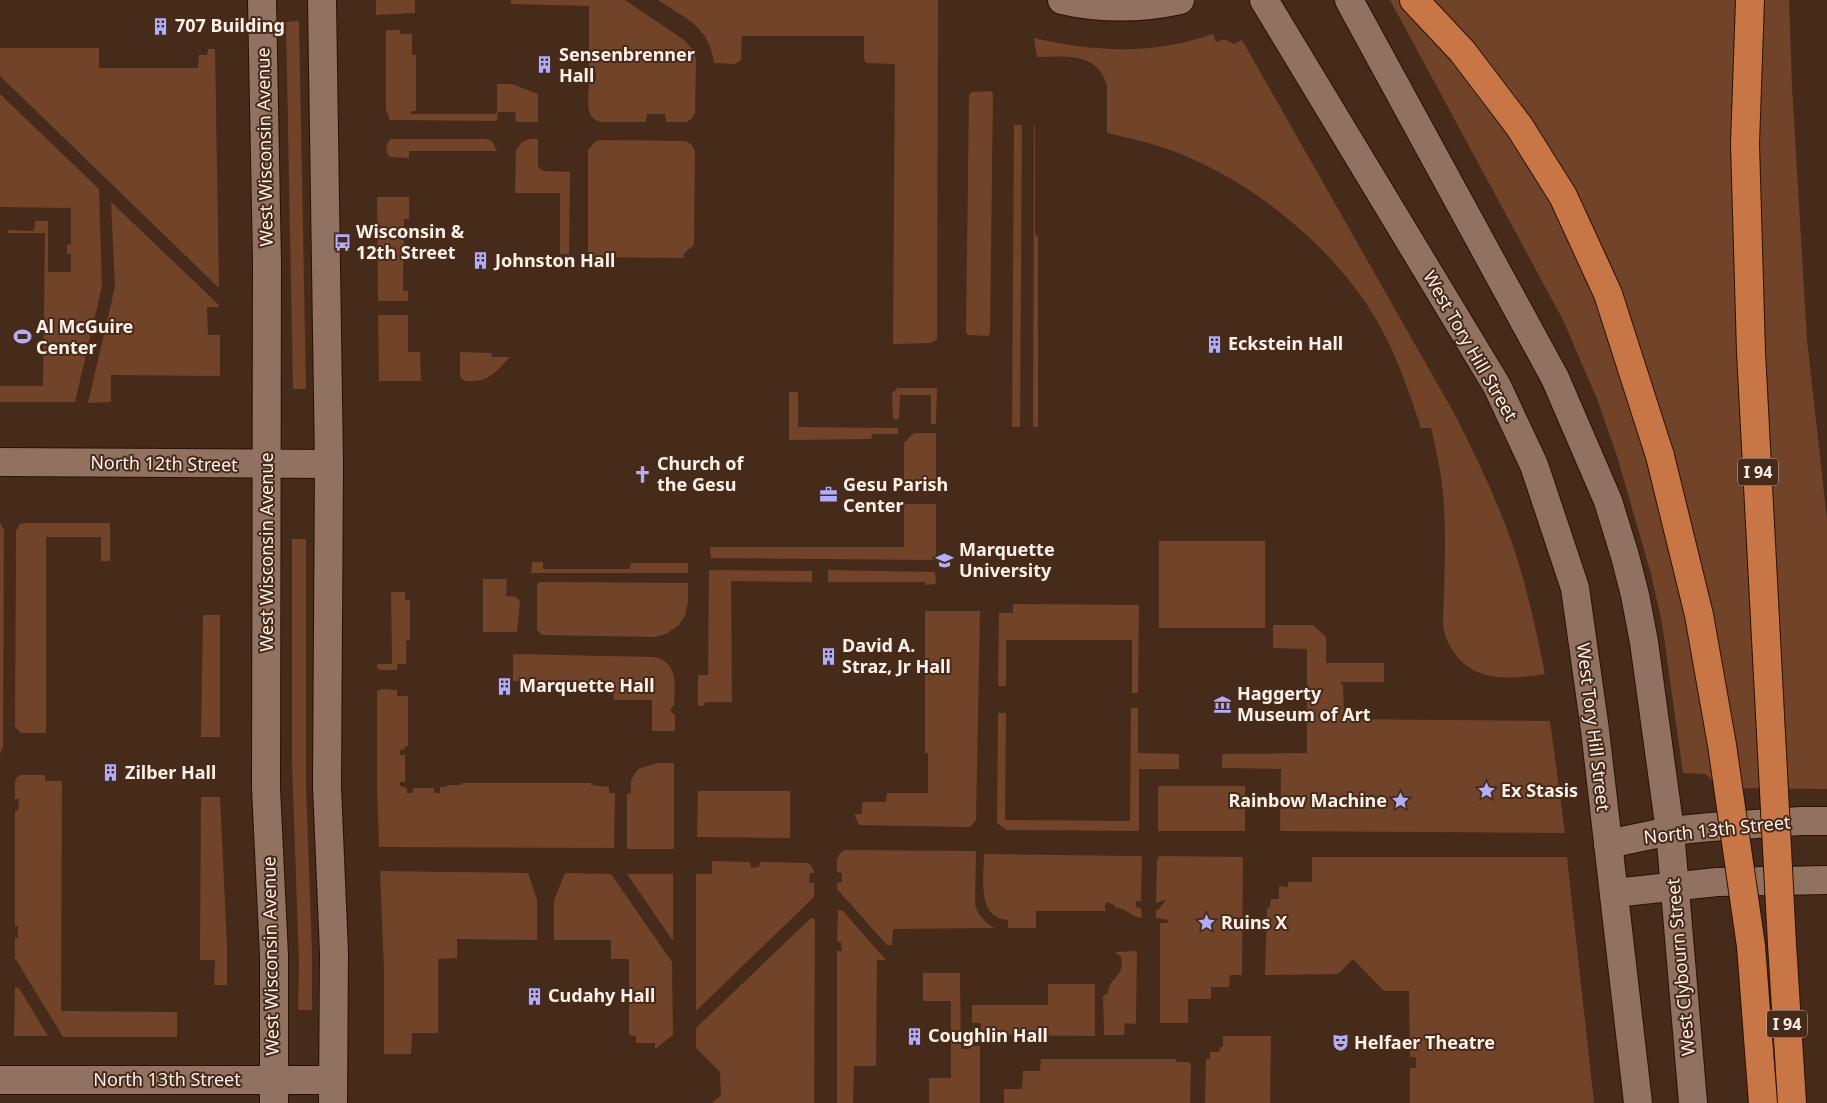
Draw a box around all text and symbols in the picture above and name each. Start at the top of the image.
place label: 707 Building [175,13,285,37]
building icon: 707 Building [151,16,171,36]
place label: Sensenbrenner Hall [559,42,695,87]
street label: West Wisconsin Avenue [250,47,278,247]
building icon: Sensenbrenner Hall [535,55,555,75]
place label: Wisconsin & 12th Street [356,219,465,264]
bus stop icon: Wisconsin & 12th Street [332,232,352,252]
place label: Johnston Hall [493,248,615,272]
building icon: Johnston Hall [471,251,491,271]
street label: West Tory Hill Street [1418,266,1524,425]
place label: Al McGuire Center [36,314,133,359]
sports icon: Al McGuire Center [12,327,32,347]
place label: Eckstein Hall [1228,331,1343,355]
building icon: Eckstein Hall [1204,334,1224,354]
street label: North 12th Street [90,450,238,476]
place label: Church of the Gesu [657,451,745,496]
street label: West Wisconsin Avenue [254,452,278,652]
road number: I 94 [1738,458,1778,486]
church icon: Church of the Gesu [633,464,653,484]
place label: Gesu Parish Center [843,472,948,517]
office icon: Gesu Parish Center [819,485,839,505]
place label: Marquette University [959,537,1055,582]
school or university icon: Marquette University [935,550,955,570]
place label: David A. Straz, Jr Hall [842,633,951,678]
street label: West Tory Hill Street [1572,641,1616,813]
building icon: David A. Straz, Jr Hall [818,646,838,666]
place label: Marquette Hall [519,673,655,697]
building icon: Marquette Hall [495,676,515,696]
place label: Haggerty Museum of Art [1237,681,1371,726]
museum icon: Haggerty Museum of Art [1213,694,1233,714]
place label: Zilber Hall [125,760,216,784]
building icon: Zilber Hall [101,763,121,783]
place label: Ex Stasis [1501,778,1578,802]
place icon: Ex Stasis [1477,781,1497,801]
place label: Rainbow Machine [1228,788,1387,812]
place icon: Rainbow Machine [1391,791,1411,811]
street label: North 13th Street [1642,809,1792,849]
street label: West Wisconsin Avenue [256,856,284,1056]
street label: West Clybourn Street [1660,877,1700,1057]
place label: Ruins X [1221,910,1287,934]
place icon: Ruins X [1197,913,1217,933]
place label: Cudahy Hall [548,983,655,1007]
building icon: Cudahy Hall [524,986,544,1006]
road number: I 94 [1767,1011,1807,1038]
place label: Coughlin Hall [928,1023,1048,1047]
building icon: Coughlin Hall [904,1026,924,1046]
place label: Helfaer Theatre [1354,1030,1495,1054]
theatre icon: Helfaer Theatre [1330,1033,1350,1053]
street label: North 13th Street [93,1067,241,1091]

